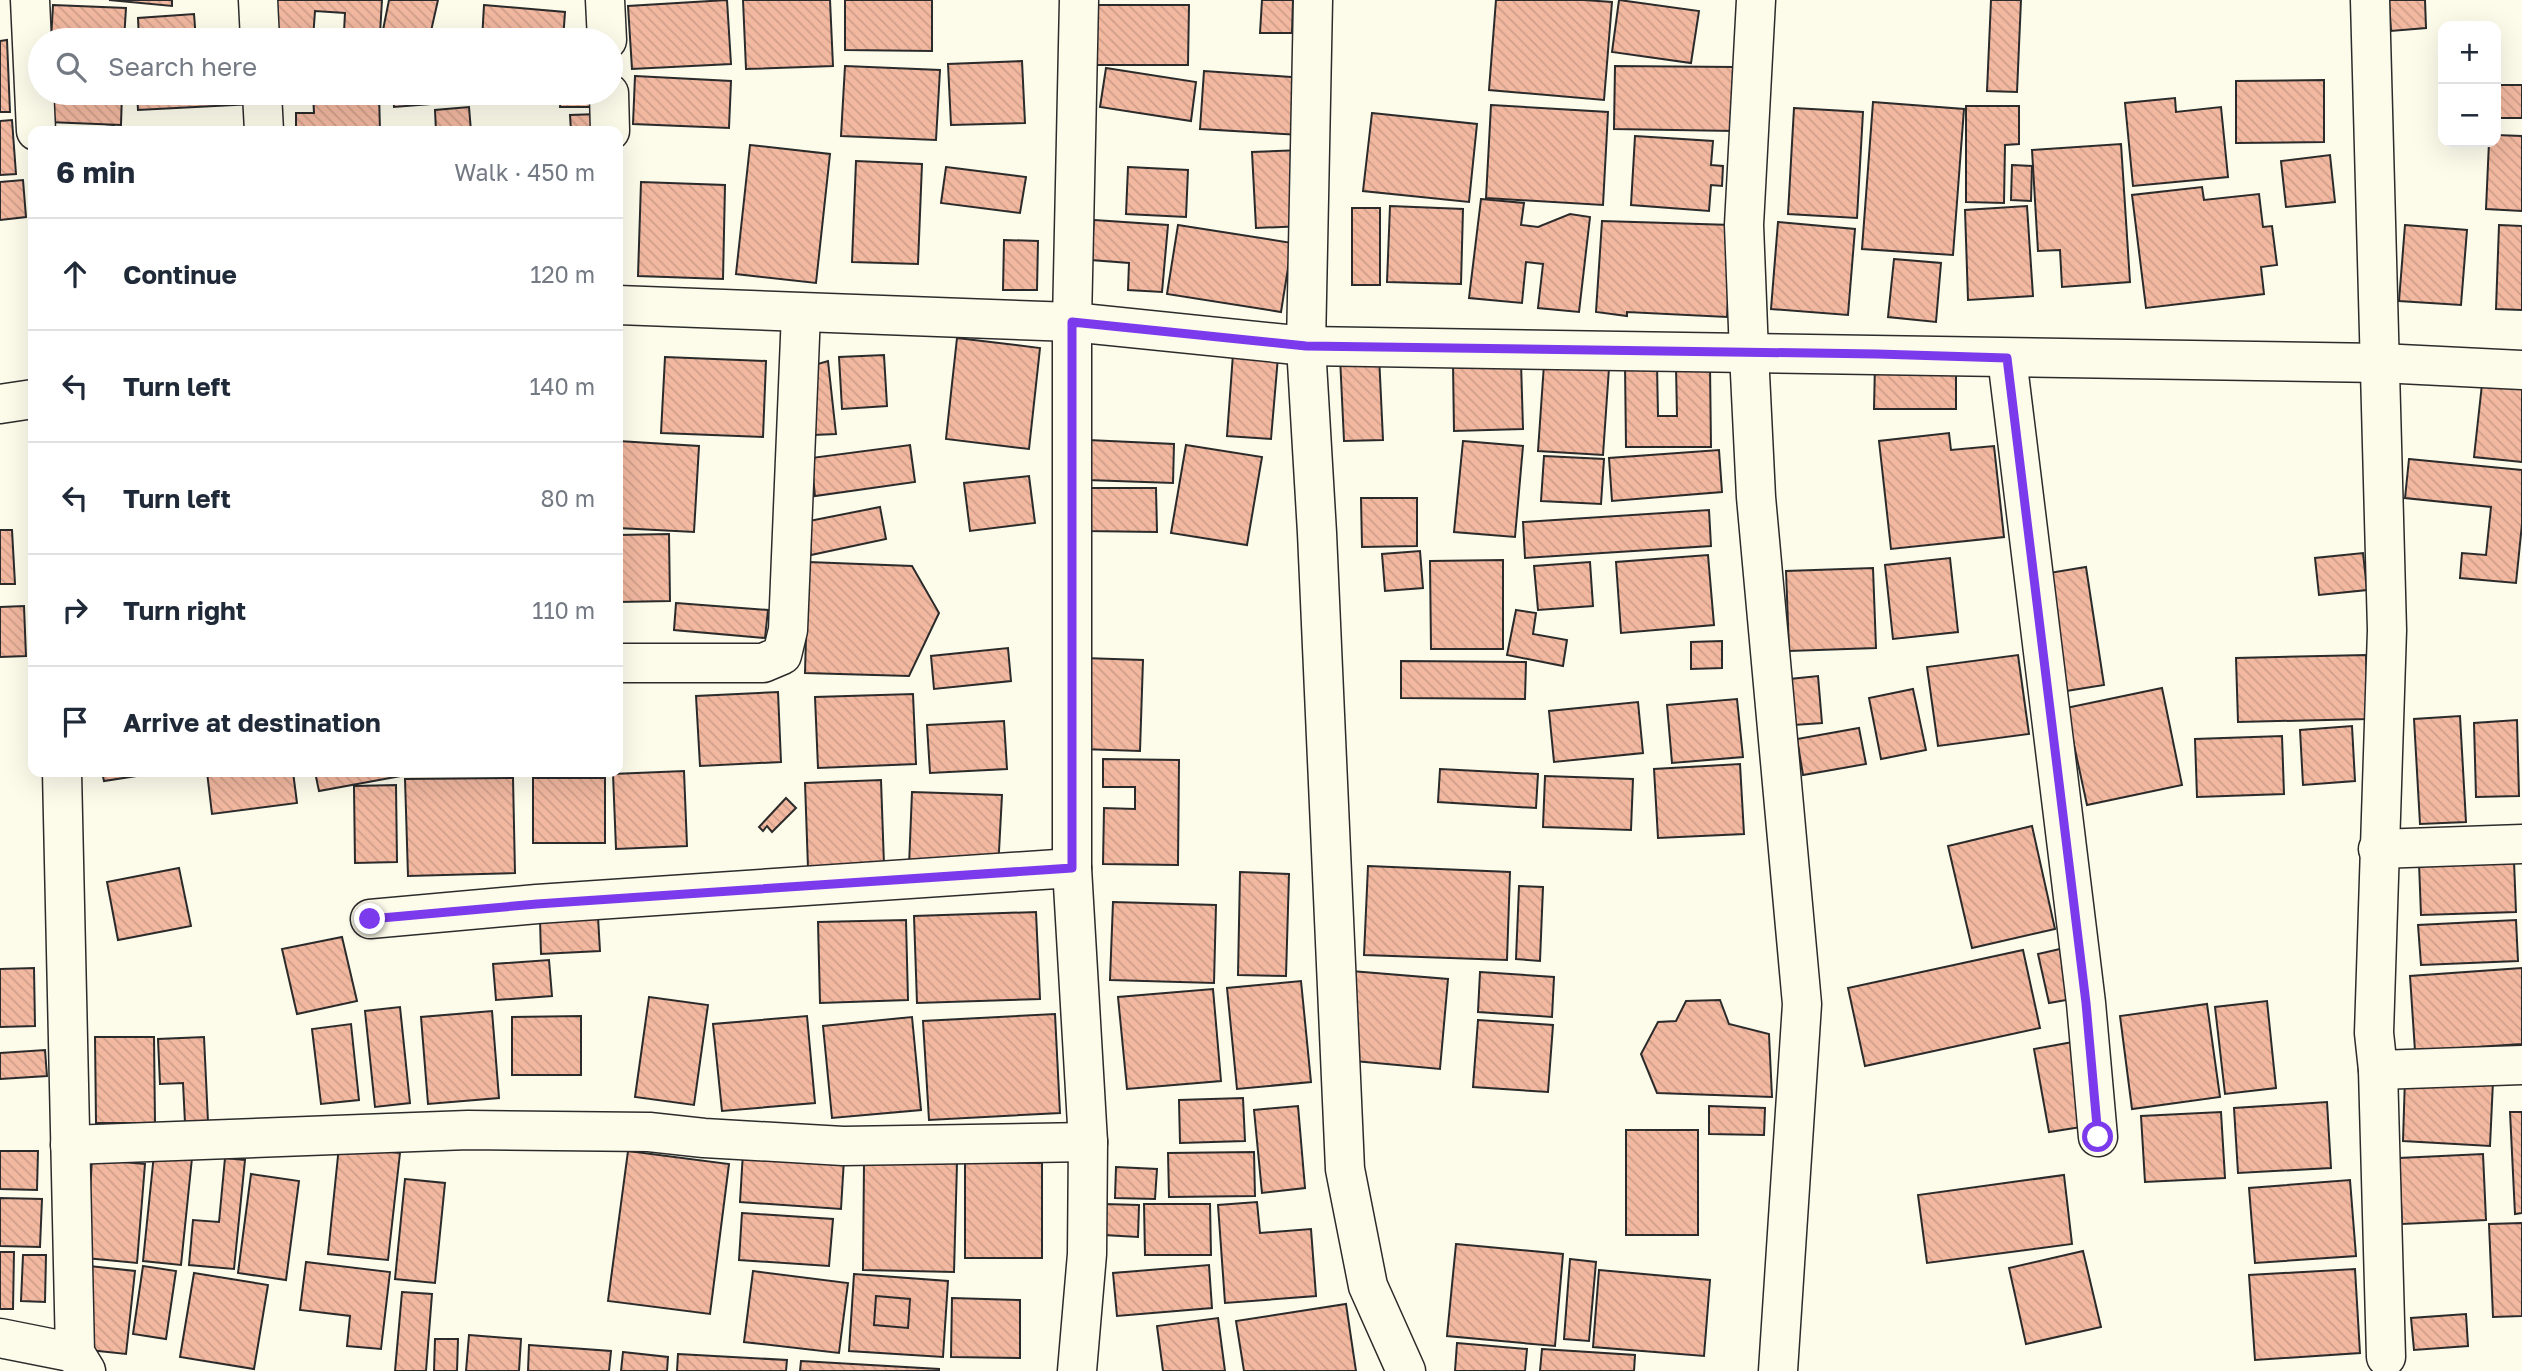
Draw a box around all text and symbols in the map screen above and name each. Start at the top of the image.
map controls [2438,21,2501,147]
button: + [2438,21,2501,84]
search box [28,28,623,105]
icon: search [52,48,90,86]
text: Search here [108,51,257,82]
button: − [2438,84,2501,147]
text: 6 min [56,154,135,190]
text: Walk · 450 m [454,158,595,186]
icon: ahead [56,255,94,293]
text: Continue [123,259,237,290]
text: 120 m [530,260,595,288]
icon: left [56,367,94,405]
text: Turn left [123,371,231,402]
text: 140 m [529,372,595,400]
icon: left [56,479,94,517]
text: Turn left [123,483,231,514]
text: 80 m [541,484,595,512]
icon: right [56,591,94,629]
text: Turn right [123,595,246,626]
text: 110 m [532,596,595,624]
icon: arrive [56,703,94,741]
text: Arrive at destination [123,707,381,738]
route end [354,903,385,934]
route start [2082,1121,2113,1152]

